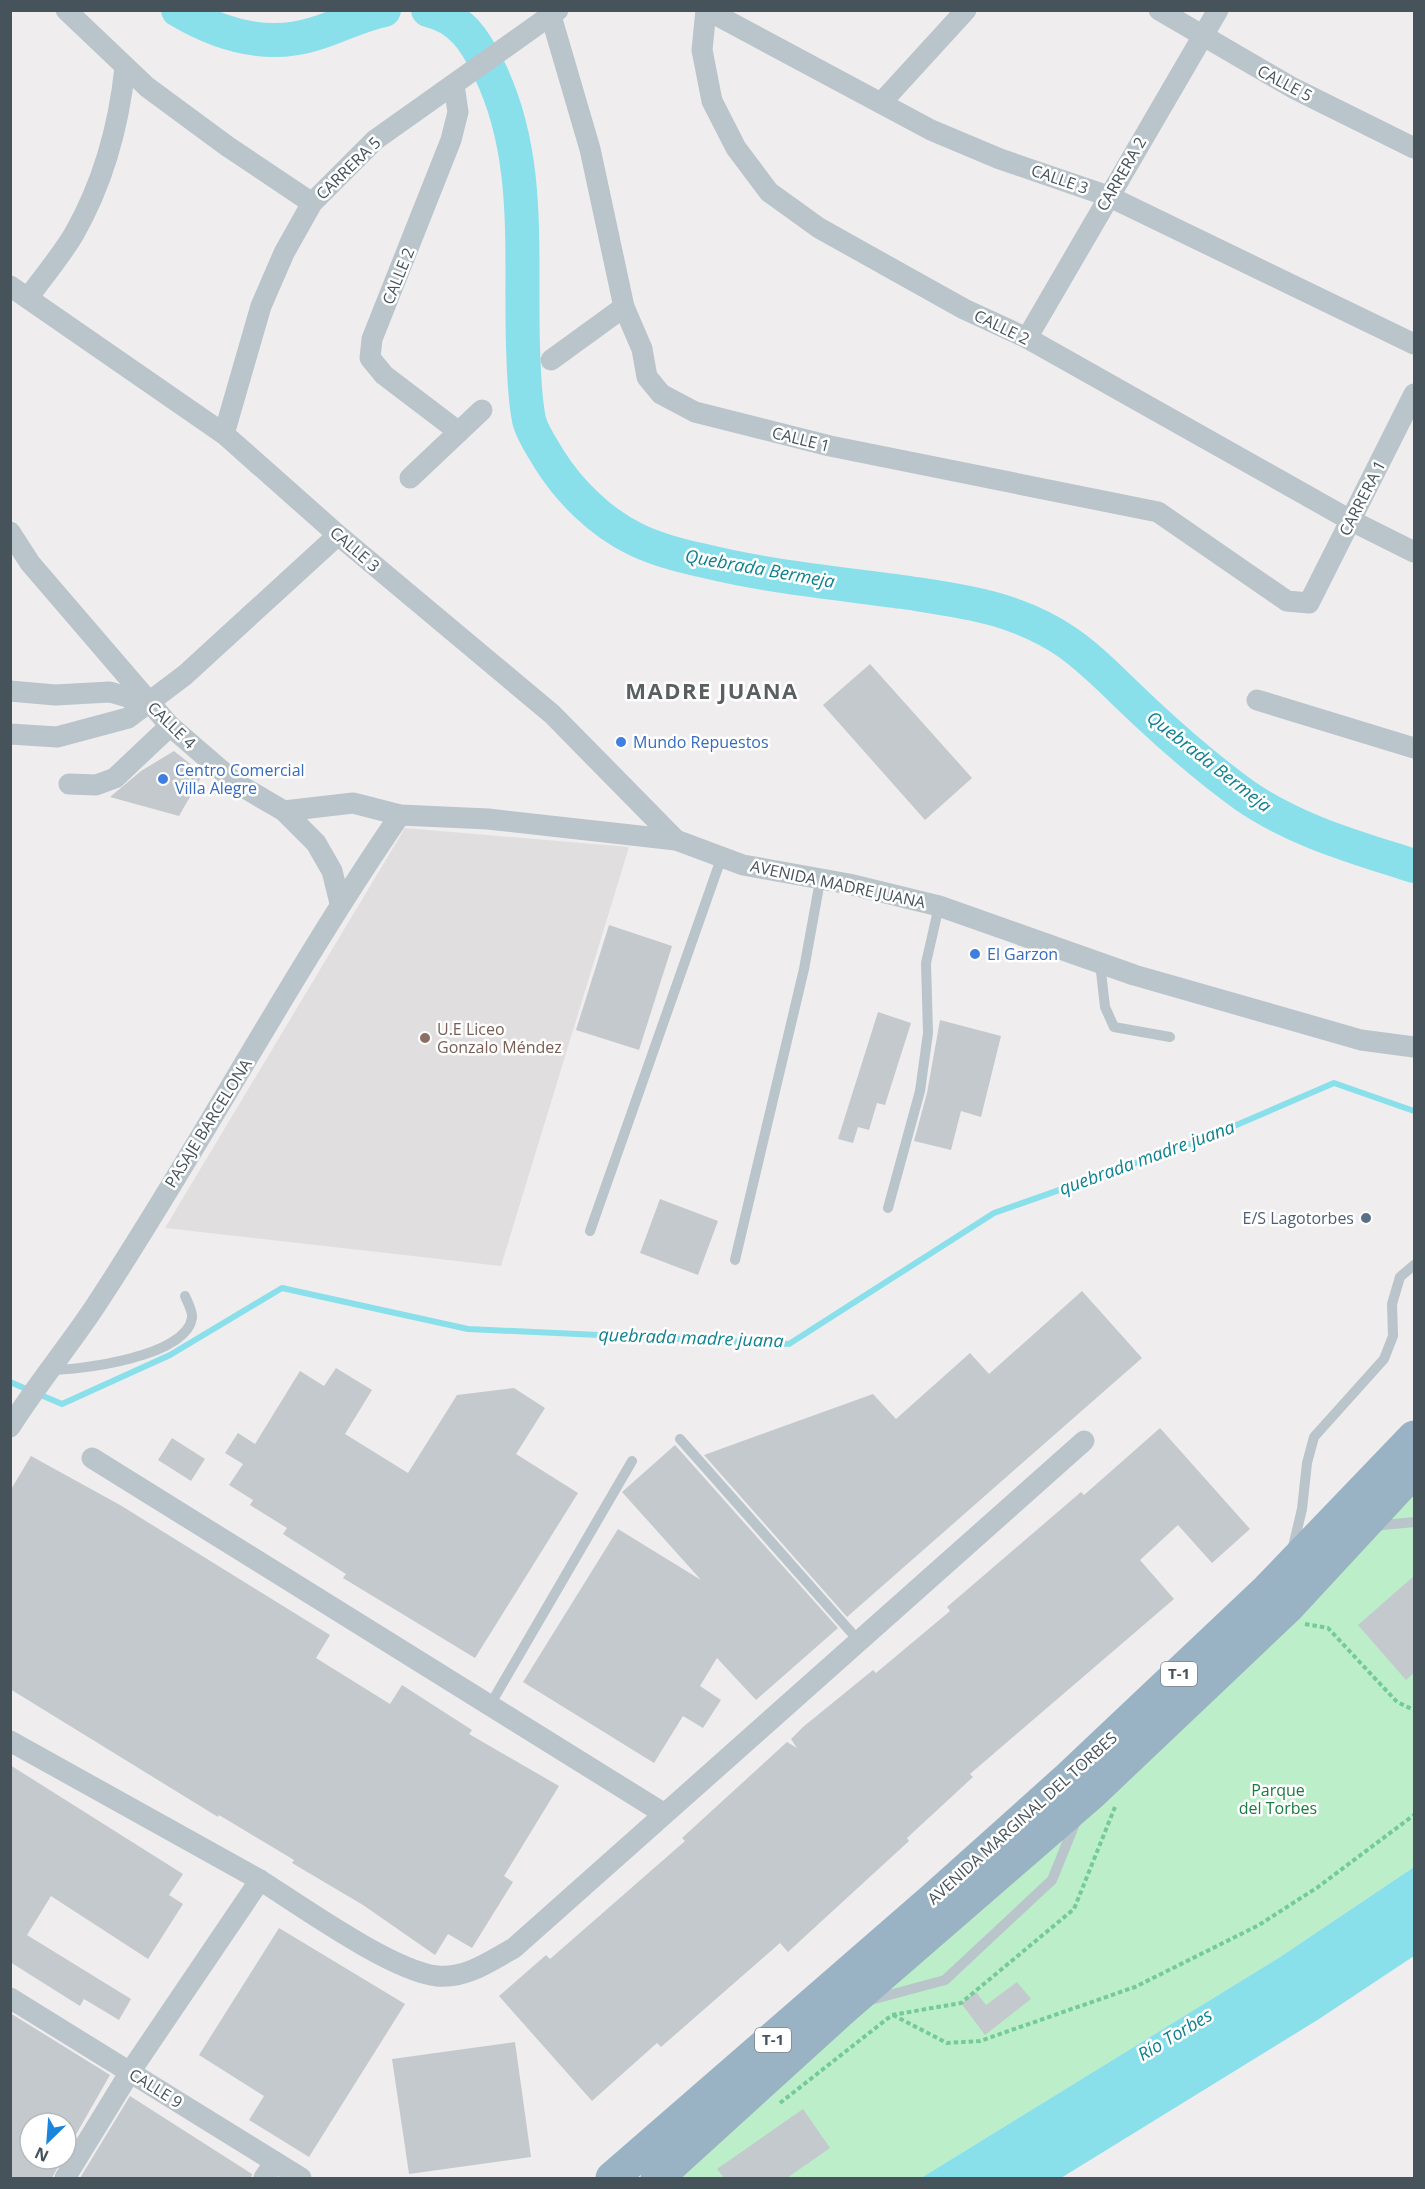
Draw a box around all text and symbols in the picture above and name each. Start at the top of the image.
street label: CALLE 5 [1254,59,1316,107]
street label: CARRERA 5 [311,132,385,204]
street label: CARRERA 2 [1091,133,1151,215]
street label: CALLE 3 [1028,159,1092,199]
street label: CALLE 2 [377,244,419,308]
street label: CALLE 2 [971,304,1033,350]
street label: CALLE 1 [770,421,832,457]
street label: CARRERA 1 [1334,456,1390,540]
street label: CALLE 3 [325,521,385,577]
water label: Quebrada Bermeja [683,543,837,593]
district label: MADRE JUANA [625,675,799,705]
street label: CALLE 4 [143,697,201,753]
water label: Quebrada Bermeja [1143,705,1277,817]
place label: Mundo Repuestos [633,731,769,753]
marker: Mundo Repuestos [614,735,628,749]
place label: Centro Comercial Villa Alegre [175,759,305,799]
marker: Centro Comercial Villa Alegre [156,772,170,786]
street label: AVENIDA MADRE JUANA [749,855,928,913]
place label: El Garzon [987,943,1058,965]
marker: El Garzon [968,947,982,961]
place label: U.E Liceo Gonzalo Méndez [437,1018,562,1058]
marker: U.E Liceo Gonzalo Méndez [418,1031,432,1045]
street label: PASAJE BARCELONA [159,1054,257,1192]
water label: quebrada madre juana [1055,1114,1238,1200]
place label: E/S Lagotorbes [1242,1207,1354,1229]
marker: E/S Lagotorbes [1359,1211,1373,1225]
water label: quebrada madre juana [598,1322,784,1352]
road number: T-1 [1161,1662,1197,1686]
street label: AVENIDA MARGINAL DEL TORBES [922,1727,1122,1909]
park label: Parque del Torbes [1239,1779,1317,1819]
water label: Río Torbes [1133,2002,1216,2066]
road number: T-1 [755,2028,791,2052]
street label: CALLE 9 [125,2063,187,2113]
north arrow [18,2111,78,2171]
text: N [31,2142,52,2167]

